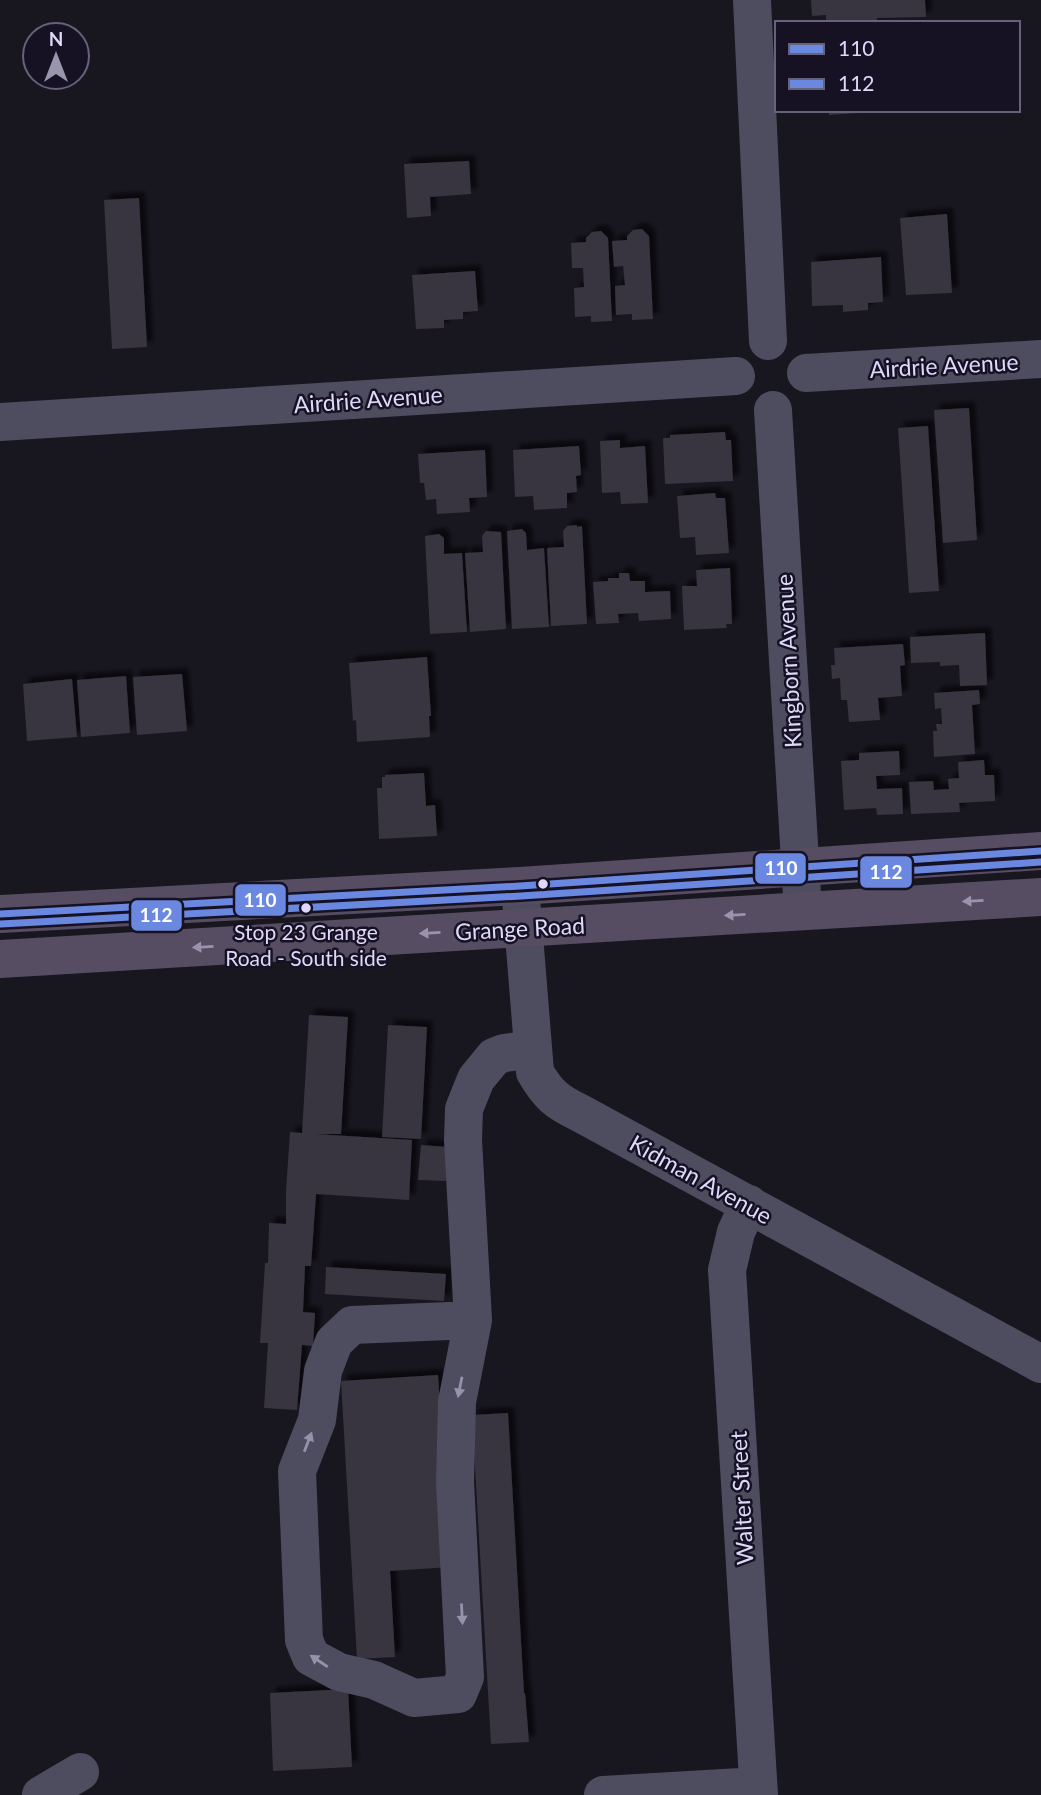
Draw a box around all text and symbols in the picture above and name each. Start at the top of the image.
north arrow [21,21,91,91]
legend [775,21,1020,112]
text: N [49,27,63,50]
text: 110 [838,35,875,60]
text: 112 [838,70,875,95]
street label: Airdrie Avenue [869,347,1019,383]
street label: Airdrie Avenue [293,380,443,418]
street label: Kingborn Avenue [769,573,807,749]
line badge: 110 [754,852,807,885]
line badge: 112 [859,855,913,889]
text: 110 [764,856,798,879]
text: 112 [869,860,903,883]
unlabelled marker [536,877,550,891]
line badge: 110 [234,883,287,917]
text: 110 [243,888,277,911]
one-way arrow [962,896,984,907]
line badge: 112 [130,899,183,932]
marker: Stop 23 Grange Road - South side [299,901,313,915]
text: 112 [139,903,173,926]
one-way arrow [724,910,746,921]
street label: Grange Road [454,911,586,945]
place label: Stop 23 Grange Road - South side [225,919,387,970]
one-way arrow [419,928,441,939]
one-way arrow [192,941,214,952]
street label: Kidman Avenue [625,1128,777,1230]
one-way arrow [454,1376,465,1398]
street label: Walter Street [723,1430,758,1566]
one-way arrow [303,1431,314,1452]
one-way arrow [457,1604,468,1626]
one-way arrow [309,1654,329,1667]

